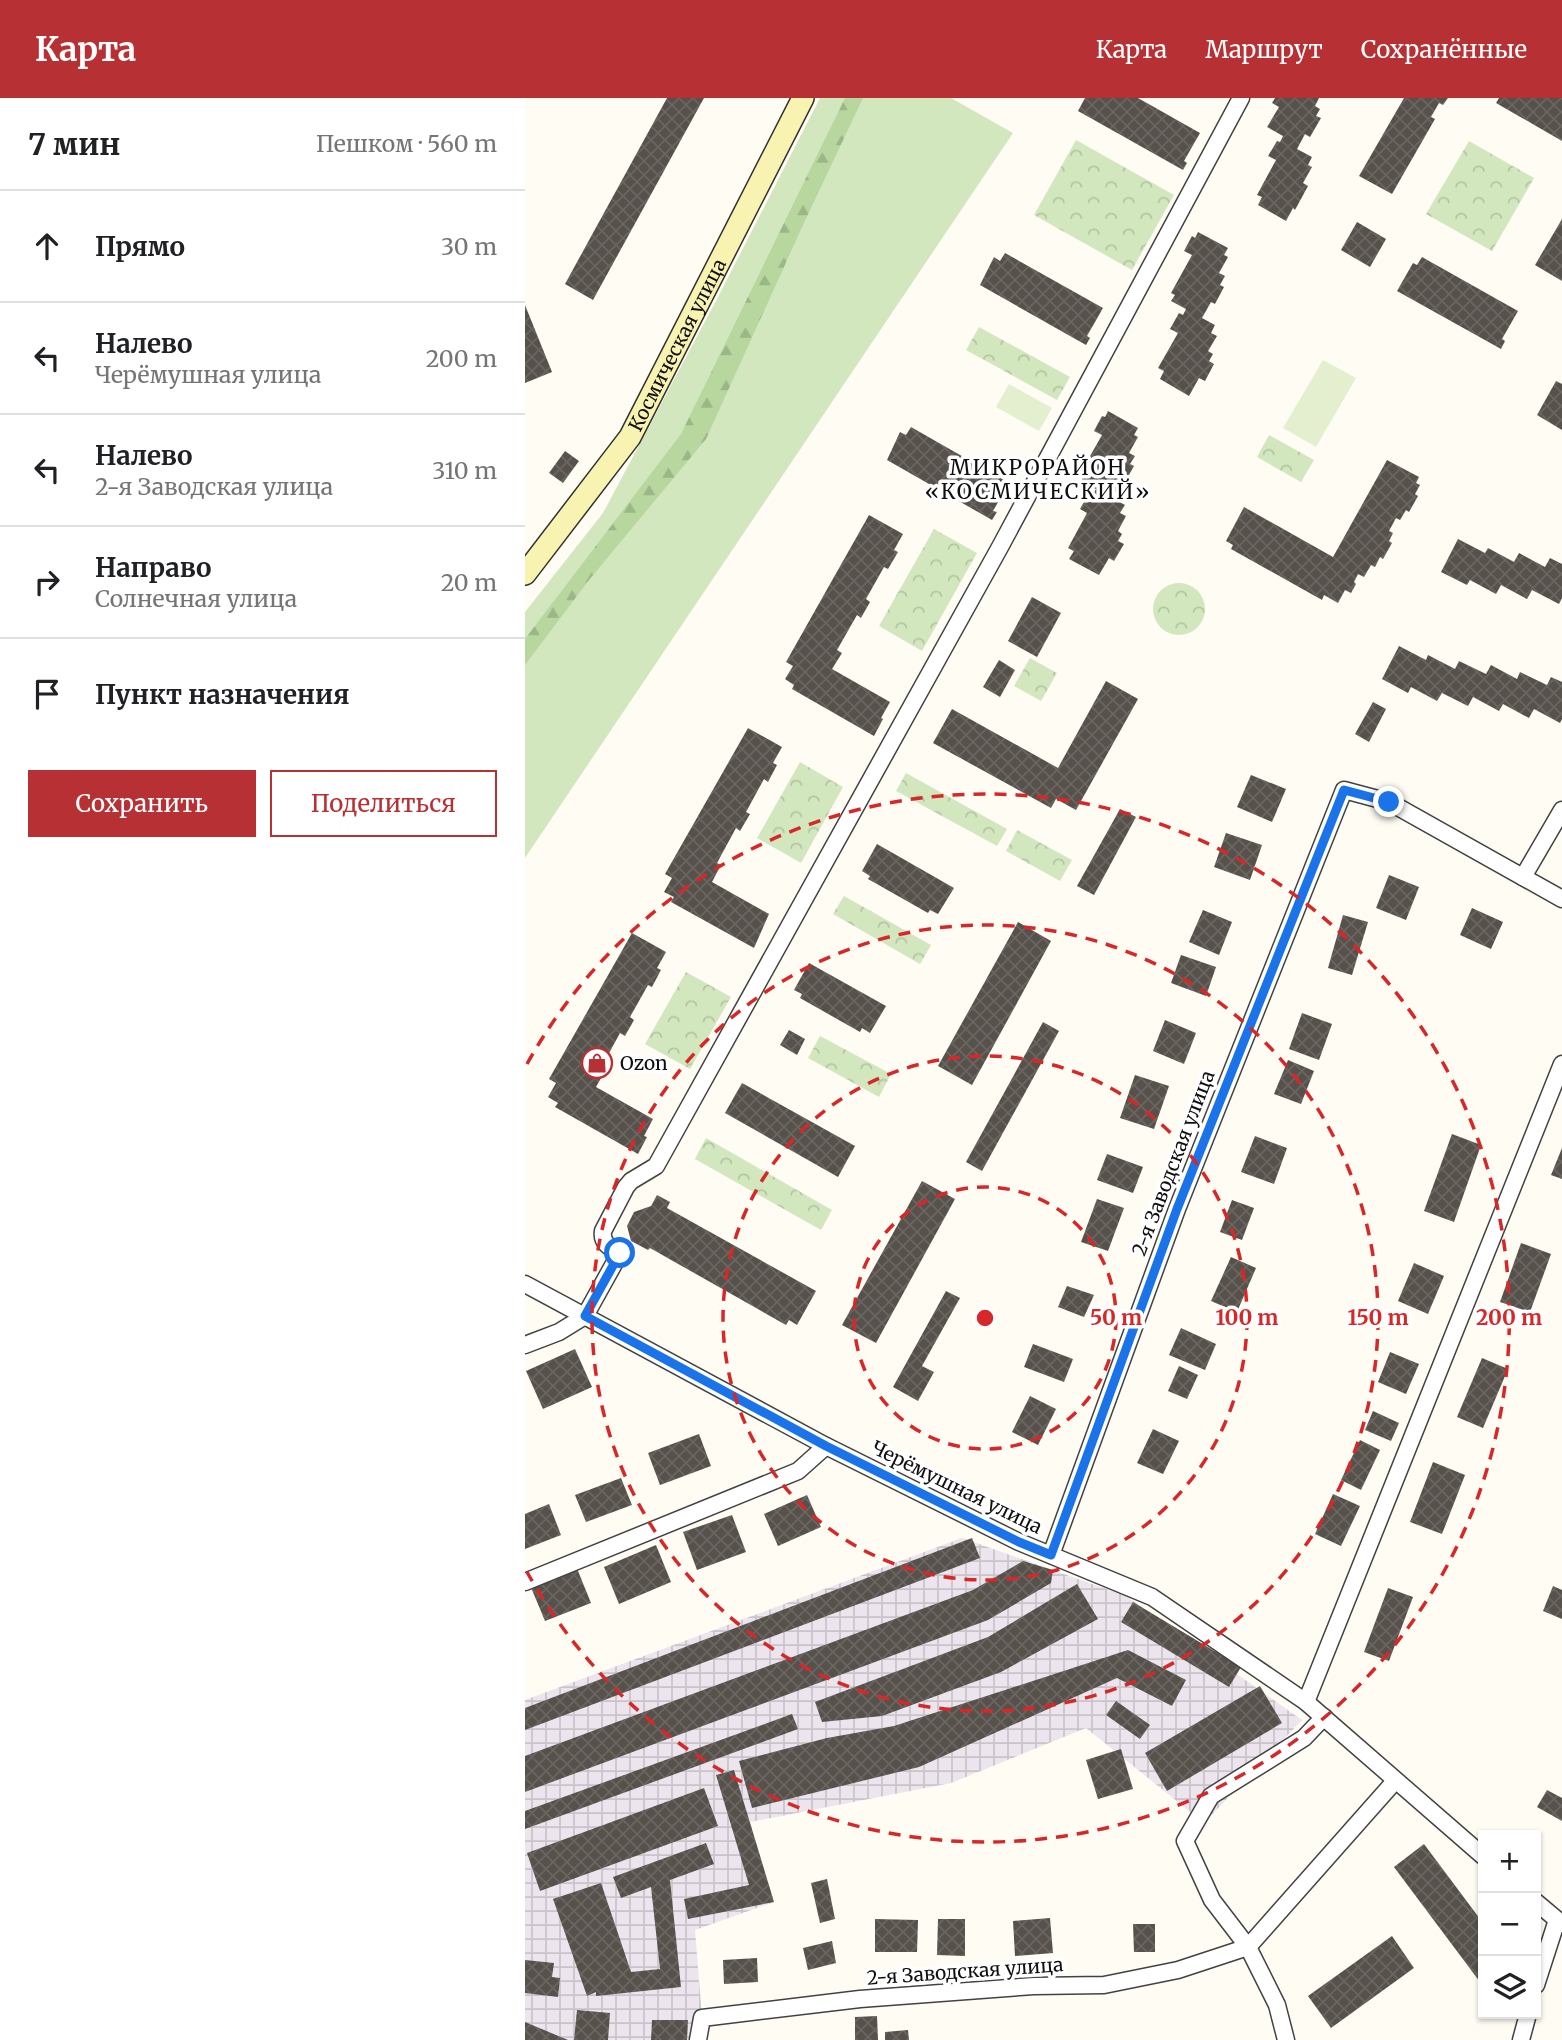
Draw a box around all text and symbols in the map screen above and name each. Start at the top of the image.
text: Карта [35,29,136,70]
text: Карта [1096,34,1167,65]
text: Маршрут [1205,34,1323,65]
text: Сохранённые [1361,34,1527,65]
text: 7 мин [28,125,120,163]
text: Пешком · 560 m [316,129,497,158]
icon: ahead [28,227,66,265]
text: Прямо [95,230,185,263]
text: 30 m [441,232,497,261]
street label: Космическая улица [623,255,731,435]
text: Налево [95,327,193,360]
icon: left [28,339,66,377]
text: 200 m [426,344,497,373]
text: Черёмушная улица [95,360,321,389]
text: Налево [95,439,193,472]
icon: left [28,451,66,489]
district label: МИКРОРАЙОН «КОСМИЧЕСКИЙ» [925,454,1151,505]
text: 310 m [432,456,497,485]
text: 2-я Заводская улица [95,472,333,501]
text: Направо [95,551,212,584]
icon: right [28,563,66,601]
text: 20 m [441,568,497,597]
text: Солнечная улица [95,584,297,613]
icon: arrive [28,675,66,713]
text: Пункт назначения [95,678,349,711]
button: Сохранить [28,770,256,837]
button: Поделиться [270,770,497,837]
route end [1373,786,1404,817]
shop icon: Ozon [580,1046,614,1080]
place label: Ozon [620,1051,668,1075]
street label: 2-я Заводская улица [1127,1067,1219,1259]
route start [604,1237,635,1268]
text: 50 m [1090,1304,1142,1331]
text: 100 m [1216,1304,1278,1331]
text: 150 m [1347,1304,1409,1331]
text: 200 m [1476,1304,1542,1331]
centre of rings [973,1306,997,1330]
street label: Черёмушная улица [868,1435,1046,1539]
map controls [1478,1830,1541,2019]
button: + [1478,1830,1541,1893]
button: − [1478,1893,1541,1956]
street label: 2-я Заводская улица [866,1952,1064,1990]
button: layers [1478,1956,1541,2019]

